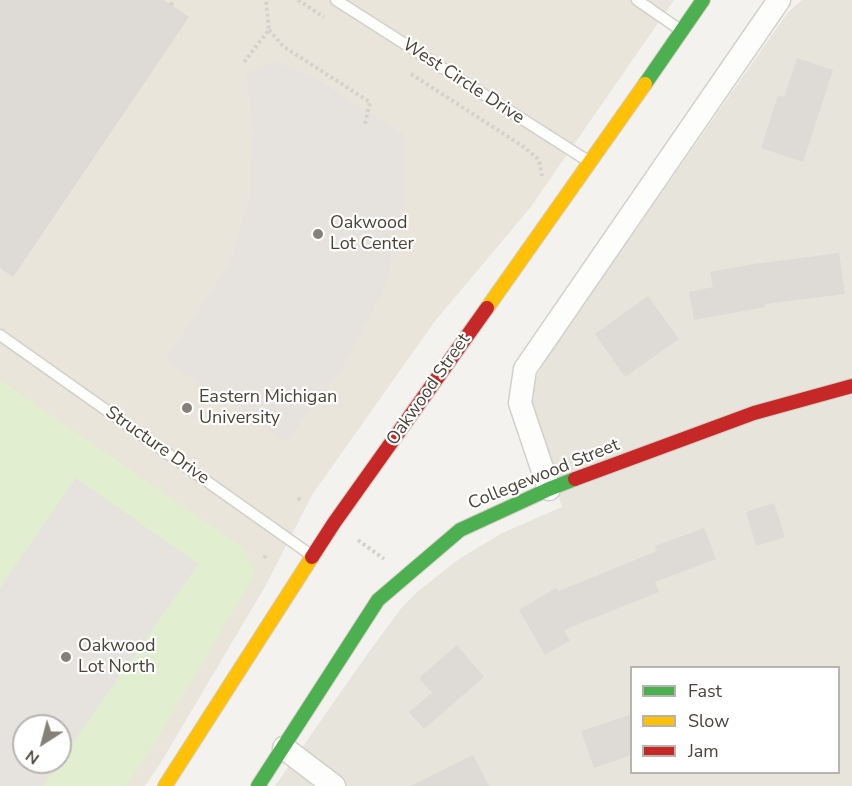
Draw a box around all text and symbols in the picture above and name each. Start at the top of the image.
street label: West Circle Drive [398,35,528,129]
place label: Oakwood Lot Center [330,213,414,256]
marker: Oakwood Lot Center [311,227,325,241]
street label: Oakwood Street [382,330,476,450]
place label: Eastern Michigan University [199,387,337,430]
marker: Eastern Michigan University [180,401,194,415]
street label: Structure Drive [101,402,213,490]
street label: Collegewood Street [465,435,623,515]
place label: Oakwood Lot North [78,636,156,678]
marker: Oakwood Lot North [59,650,73,664]
legend [630,666,840,774]
text: Fast [688,679,722,703]
text: Slow [688,709,729,733]
north arrow [12,714,72,774]
text: Jam [688,739,719,763]
text: N [21,745,44,769]

